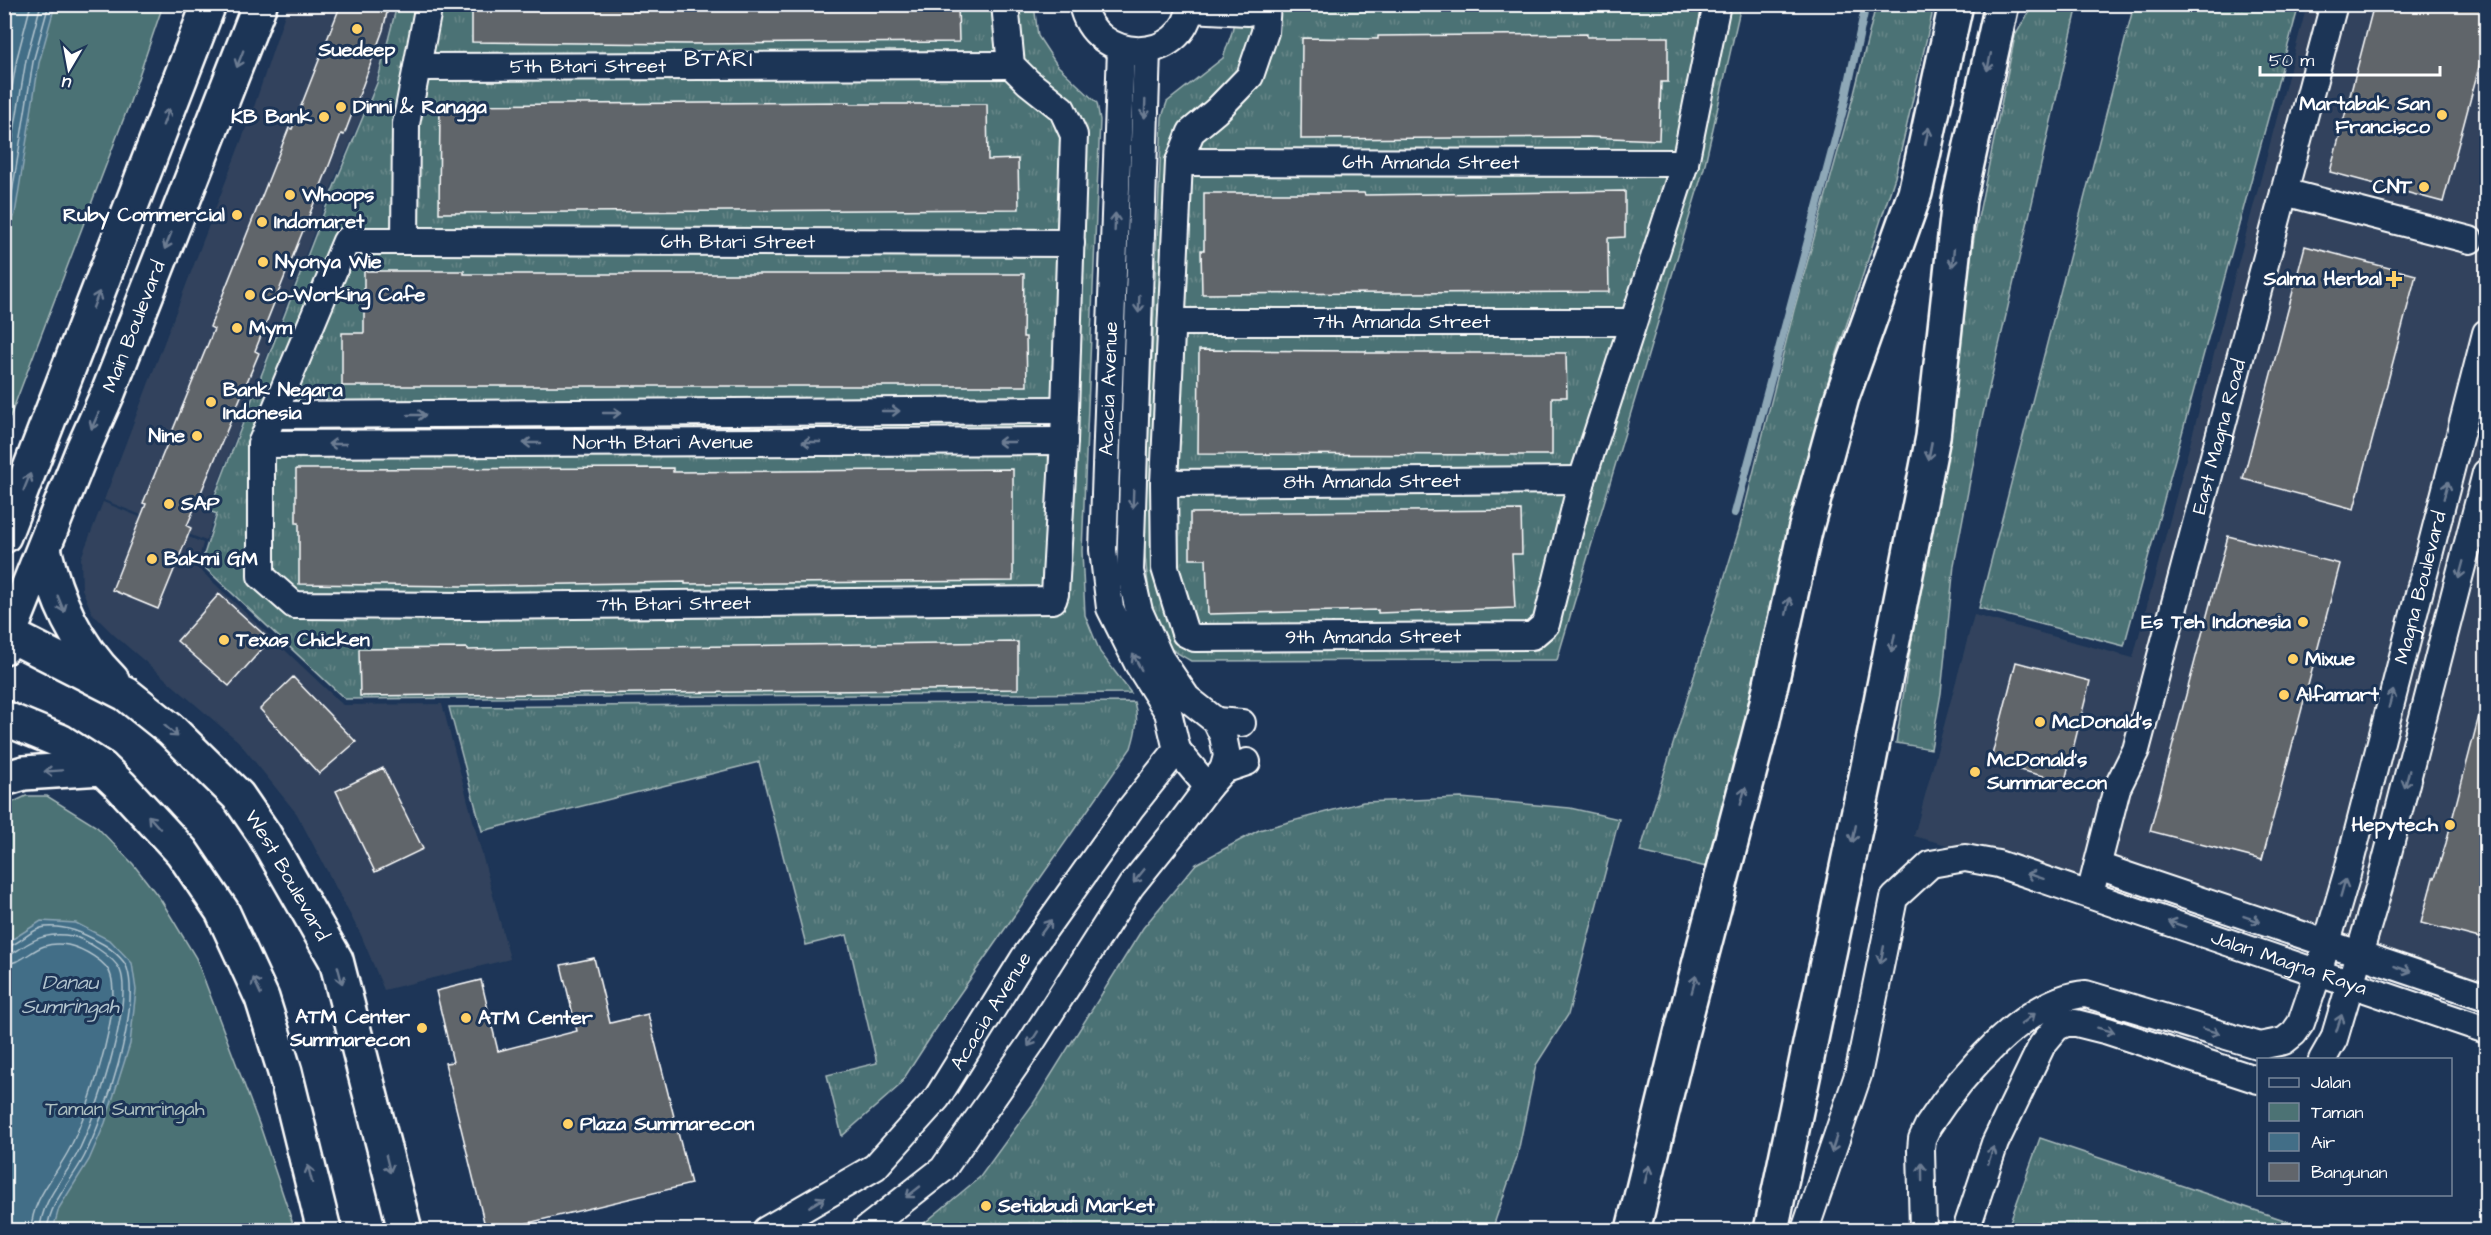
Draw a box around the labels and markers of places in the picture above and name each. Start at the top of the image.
marker: Suedeep [350,22,364,36]
place label: Suedeep [318,36,396,64]
place label: Martabak San Francisco [2299,90,2431,141]
place label: Dinni & Rangga [353,93,487,122]
marker: Dinni & Rangga [334,100,348,114]
place label: KB Bank [231,103,313,131]
marker: Martabak San Francisco [2435,108,2449,122]
marker: KB Bank [317,110,331,124]
place label: CNT [2373,173,2413,201]
marker: CNT [2417,180,2431,194]
place label: Whoops [301,181,374,209]
marker: Whoops [283,188,297,202]
place label: Ruby Commercial [63,201,225,230]
marker: Ruby Commercial [230,208,244,222]
place label: Indomaret [274,208,365,236]
marker: Indomaret [255,215,269,229]
place label: Nyonya Wie [275,248,382,277]
marker: Nyonya Wie [256,255,270,269]
place label: Salma Herbal [2263,265,2382,293]
marker: Salma Herbal [2387,272,2401,286]
place label: Co-Working Cafe [262,281,426,310]
marker: Co-Working Cafe [243,288,257,302]
place label: Mym [249,314,293,343]
marker: Mym [230,321,244,335]
place label: Bank Negara Indonesia [223,376,344,427]
marker: Bank Negara Indonesia [204,395,218,409]
place label: Nine [149,422,185,450]
marker: Nine [190,429,204,443]
place label: SAP [180,490,220,518]
marker: SAP [162,497,176,511]
place label: Bakmi GM [164,545,258,573]
marker: Bakmi GM [145,552,159,566]
place label: Es Teh Indonesia [2141,608,2292,636]
marker: Es Teh Indonesia [2296,615,2310,629]
place label: Texas Chicken [235,626,370,654]
marker: Texas Chicken [217,633,231,647]
place label: Mixue [2305,645,2355,673]
marker: Mixue [2286,652,2300,666]
place label: Alfamart [2296,681,2380,709]
marker: Alfamart [2277,688,2291,702]
place label: McDonald's [2052,708,2152,736]
marker: McDonald's [2033,715,2047,729]
place label: McDonald's Summarecon [1986,746,2107,797]
marker: McDonald's Summarecon [1968,765,1982,779]
place label: Hepytech [2351,811,2439,840]
marker: Hepytech [2443,818,2457,832]
place label: ATM Center Summarecon [289,1003,411,1054]
place label: ATM Center [478,1004,594,1032]
marker: ATM Center [459,1011,473,1025]
marker: ATM Center Summarecon [415,1021,429,1035]
place label: Plaza Summarecon [580,1110,754,1138]
marker: Plaza Summarecon [561,1117,575,1131]
place label: Setiabudi Market [997,1192,1155,1220]
marker: Setiabudi Market [979,1199,993,1213]

